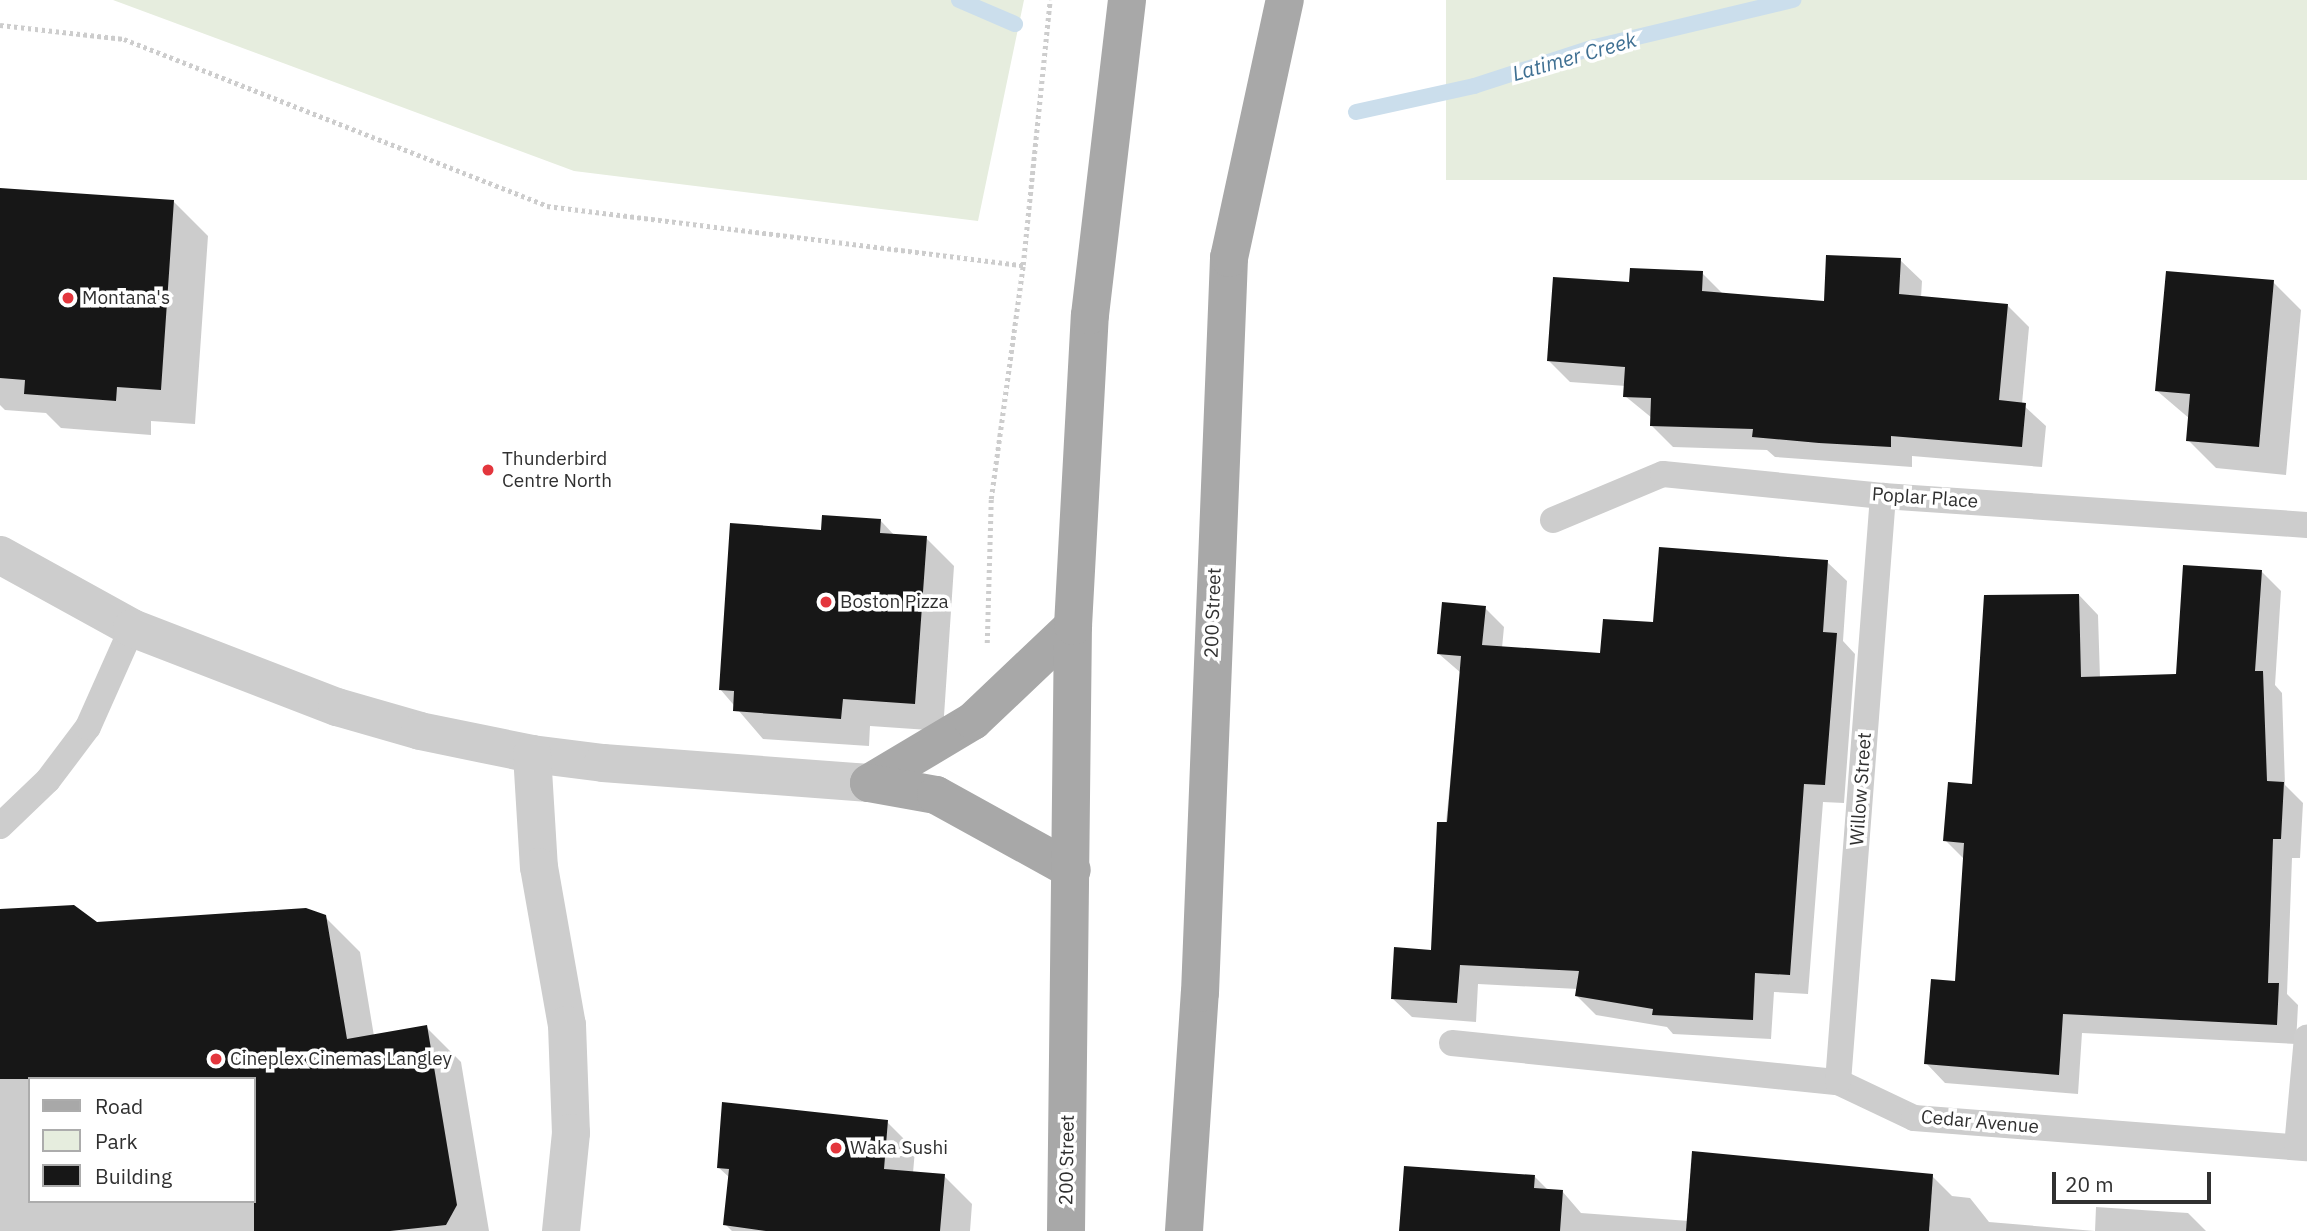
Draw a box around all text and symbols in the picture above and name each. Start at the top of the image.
water label: Latimer Creek [1509,26,1639,86]
place label: Montana's [82,287,170,309]
marker: Montana's [60,290,76,306]
place label: Thunderbird Centre North [502,448,612,492]
marker: Thunderbird Centre North [480,462,496,478]
street label: Poplar Place [1871,483,1979,513]
street label: 200 Street [1200,567,1226,659]
place label: Boston Pizza [840,591,949,613]
marker: Boston Pizza [818,594,834,610]
street label: Willow Street [1846,732,1876,846]
place label: Cineplex Cinemas Langley [230,1048,452,1070]
marker: Cineplex Cinemas Langley [208,1051,224,1067]
legend [28,1077,256,1203]
text: Road [95,1092,143,1120]
street label: Cedar Avenue [1920,1105,2040,1139]
street label: 200 Street [1055,1114,1079,1206]
text: Park [95,1127,138,1155]
place label: Waka Sushi [850,1137,948,1159]
marker: Waka Sushi [828,1140,844,1156]
scale bar [2055,1158,2214,1202]
text: Building [95,1162,172,1190]
text: 20 m [2065,1170,2114,1198]

